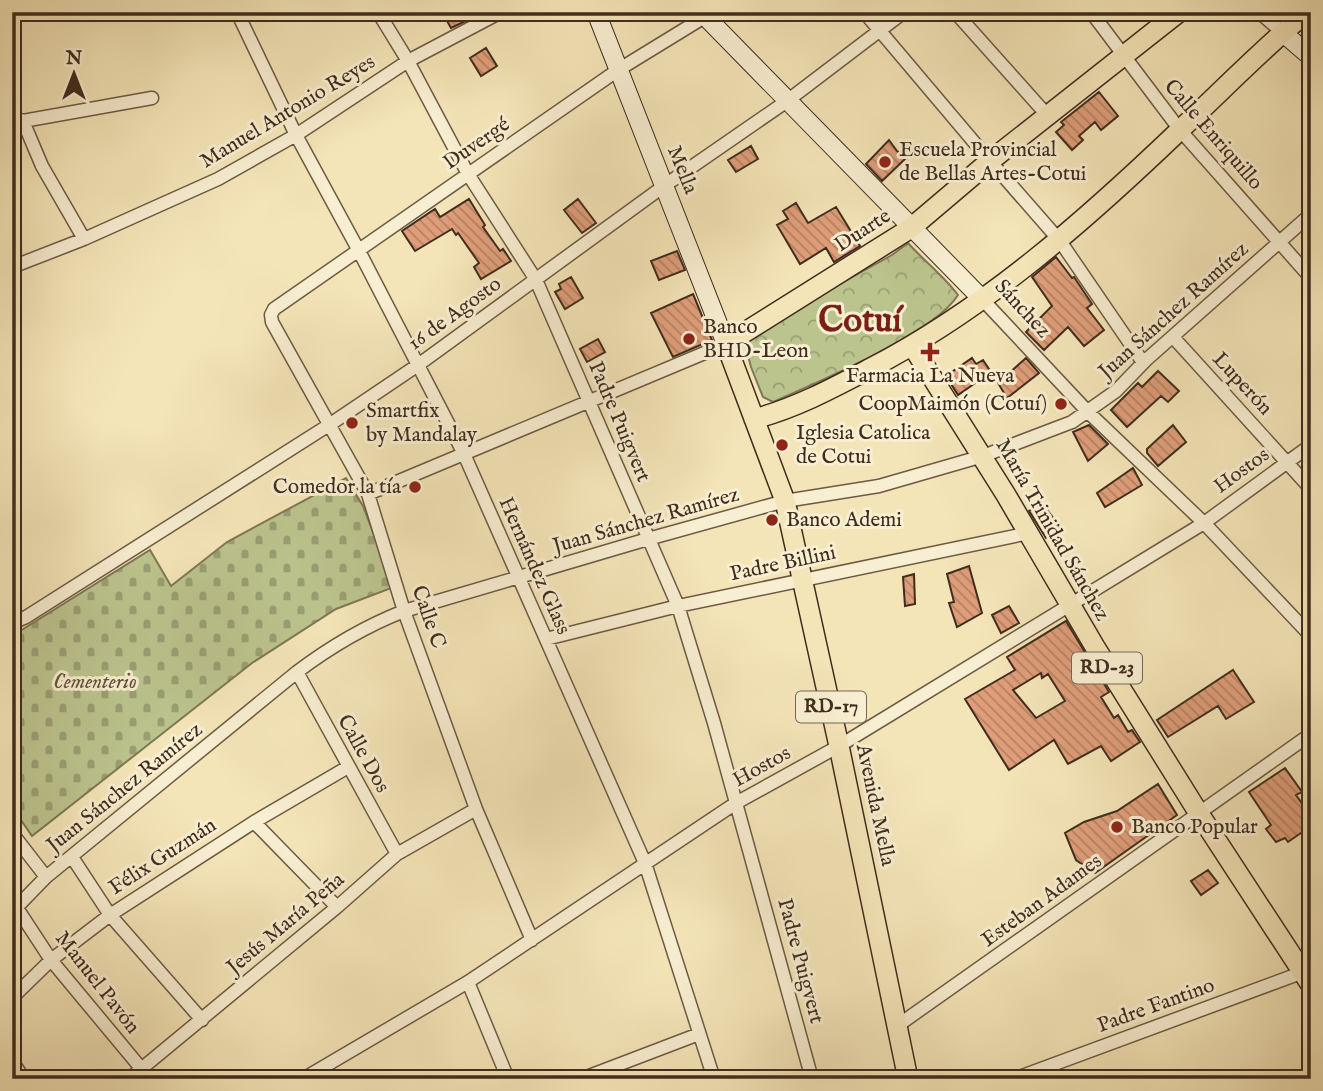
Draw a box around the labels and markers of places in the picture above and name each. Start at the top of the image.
place label: Escuela Provincial de Bellas Artes-Cotui [899,137,1086,188]
marker: Escuela Provincial de Bellas Artes-Cotui [877,154,893,170]
place label: Banco BHD-Leon [703,314,809,365]
marker: Banco BHD-Leon [681,331,697,347]
marker: Farmacia La Nueva [922,344,938,360]
place label: Farmacia La Nueva [846,363,1015,390]
place label: CoopMaimón (Cotuí) [859,391,1047,418]
marker: CoopMaimón (Cotuí) [1053,396,1069,412]
place label: Smartfix by Mandalay [366,398,478,449]
marker: Smartfix by Mandalay [344,415,360,431]
place label: Iglesia Catolica de Cotui [796,420,931,471]
marker: Iglesia Catolica de Cotui [774,437,790,453]
place label: Comedor la tía [273,474,402,501]
marker: Comedor la tía [407,479,423,495]
place label: Banco Ademi [786,507,902,534]
marker: Banco Ademi [764,512,780,528]
place label: Banco Popular [1131,814,1258,841]
marker: Banco Popular [1109,819,1125,835]

